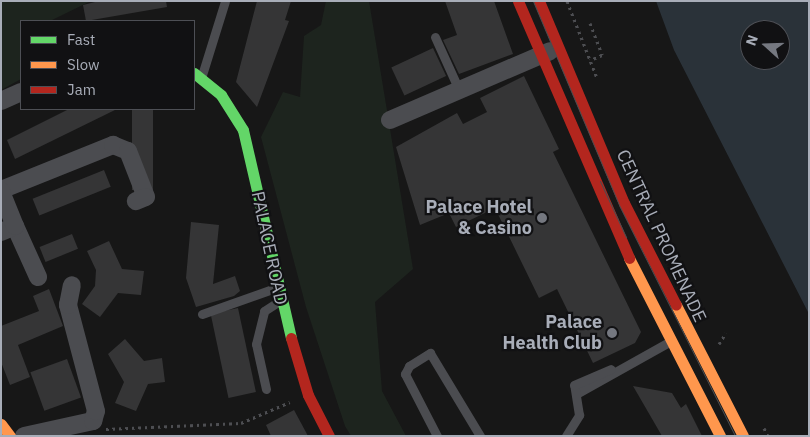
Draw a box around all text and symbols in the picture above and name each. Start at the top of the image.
legend [20,20,195,110]
north arrow [740,20,790,70]
text: Fast [67,30,95,49]
text: N [742,32,762,48]
text: Slow [67,55,100,74]
text: Jam [67,80,96,99]
street label: CENTRAL PROMENADE [611,146,711,326]
street label: PALACE ROAD [246,189,292,307]
place label: Palace Hotel & Casino [425,197,532,240]
marker: Palace Hotel & Casino [536,212,548,224]
place label: Palace Health Club [503,312,602,354]
marker: Palace Health Club [606,327,618,339]

